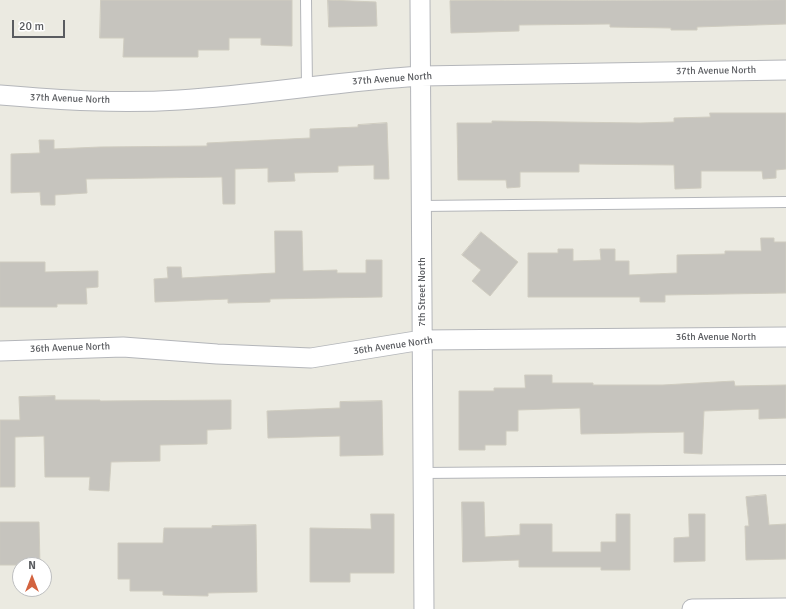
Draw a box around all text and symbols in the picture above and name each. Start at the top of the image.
scale bar [14,12,67,38]
text: 20 m [19,19,44,34]
street label: 37th Avenue North [676,64,756,78]
street label: 37th Avenue North [352,70,432,88]
street label: 37th Avenue North [30,92,110,106]
street label: 7th Street North [416,257,428,327]
street label: 36th Avenue North [676,331,756,343]
street label: 36th Avenue North [352,334,434,358]
street label: 36th Avenue North [30,341,110,355]
north arrow [12,557,52,597]
text: N [28,559,36,572]

